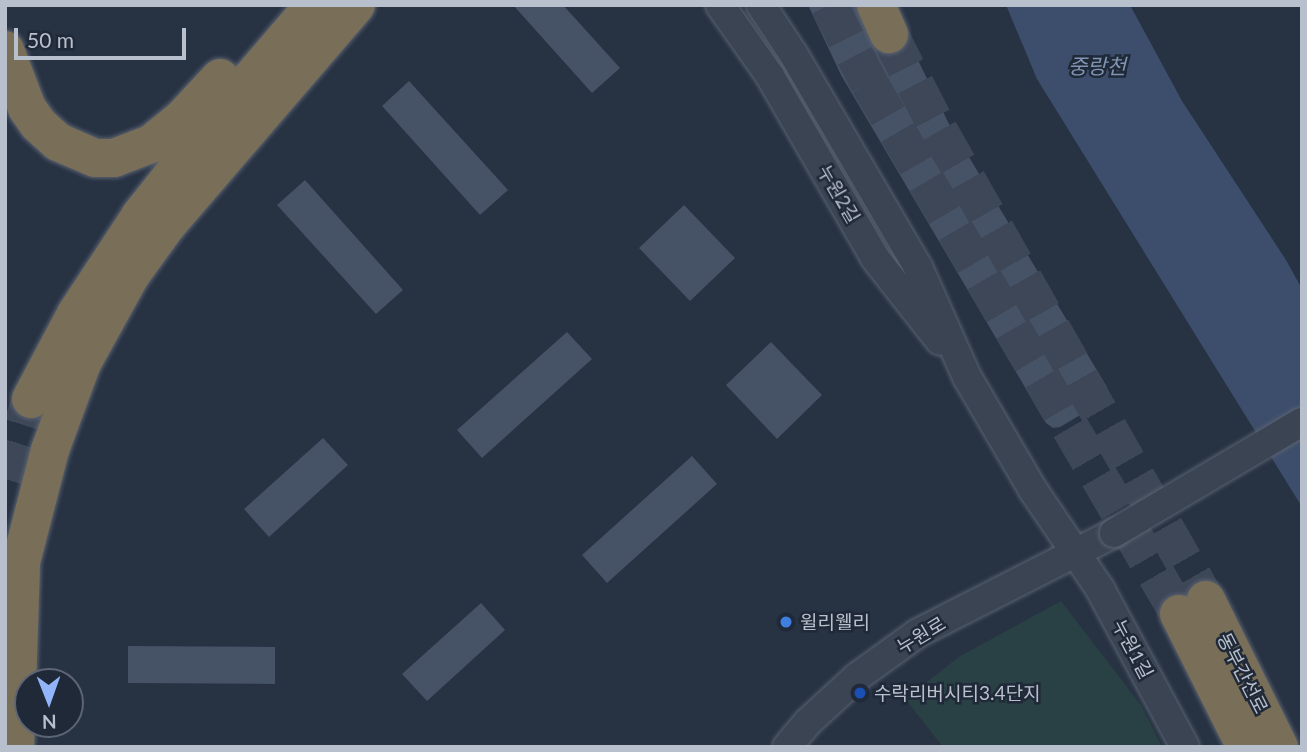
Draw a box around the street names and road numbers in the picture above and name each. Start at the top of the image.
street label: 누원2길 [813,161,865,227]
street label: 누원로 [893,612,949,658]
street label: 누원1길 [1108,616,1158,682]
street label: 동부간선로 [1213,629,1273,717]

